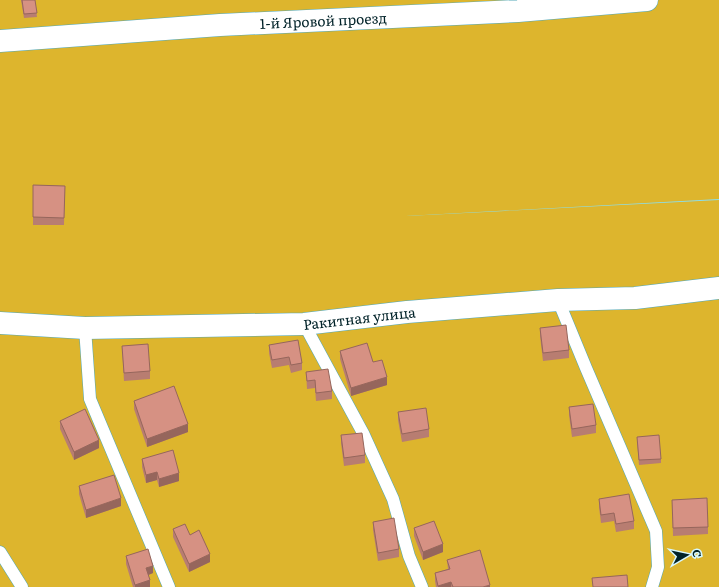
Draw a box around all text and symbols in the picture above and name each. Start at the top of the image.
street label: 1-й Яровой проезд [259,7,387,33]
street label: Ракитная улица [302,301,417,334]
north arrow [667,535,707,575]
text: С [689,548,706,559]

